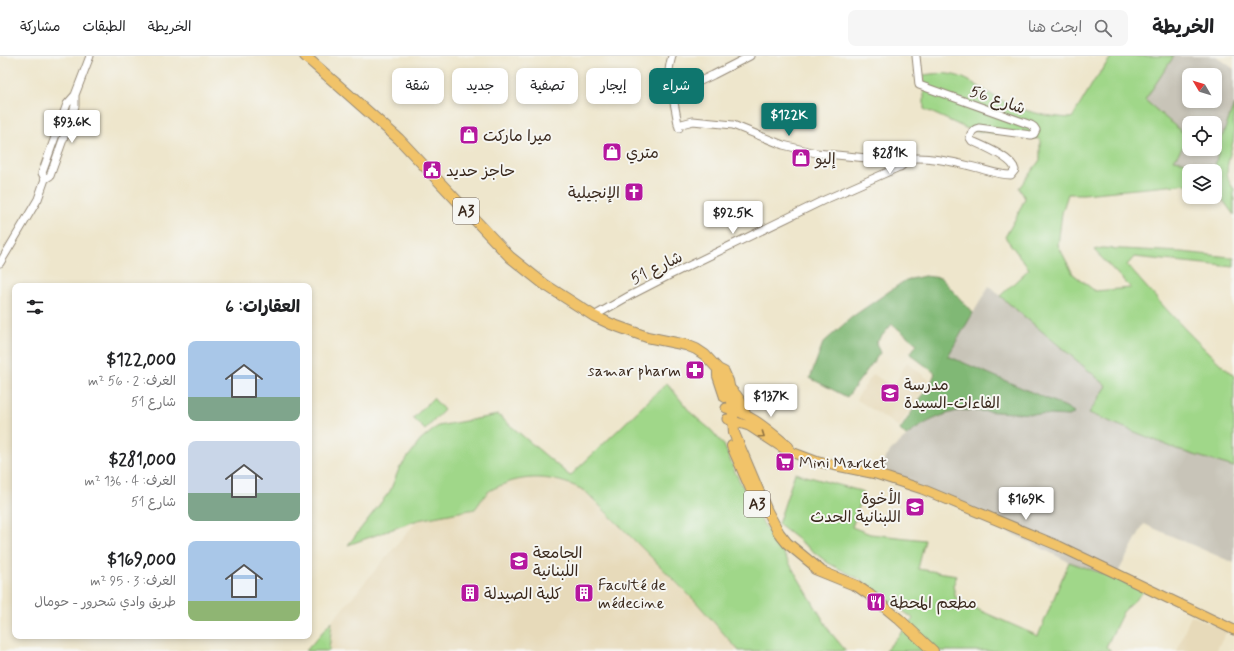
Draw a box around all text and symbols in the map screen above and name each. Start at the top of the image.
search box [848,10,1128,46]
text: الخريطة [1152,15,1214,40]
icon: search [1092,17,1114,39]
text: مشاركة [20,18,60,36]
text: الطبقات [82,18,126,36]
text: الخريطة [148,18,191,36]
text: ابحث هنا [1028,18,1082,38]
chip: شقة [392,68,444,104]
chip: جديد [452,68,508,104]
chip: تصفية [516,68,578,104]
chip: إيجار [586,68,641,104]
chip: شراء [649,68,704,104]
north arrow [1182,68,1222,108]
map controls [1182,68,1222,204]
street label: شارع 56 [967,81,1028,120]
pin: $122K [761,103,817,137]
text: $122K [770,107,808,124]
pin: $93.6K [39,110,105,144]
text: $93.6K [53,114,91,131]
button: locate [1182,116,1222,156]
shop icon: ميرا ماركت [458,124,480,146]
place label: ميرا ماركت [483,126,552,147]
shop icon: متري [601,141,623,163]
pin: $281K [862,141,918,175]
place label: متري [626,143,659,164]
text: $281K [872,145,908,162]
shop icon: إليو [790,147,812,169]
place label: إليو [814,149,836,170]
public building icon: حاجز حديد [421,159,443,181]
place label: حاجز حديد [446,161,515,182]
button: layers [1182,164,1222,204]
church icon: الإنجيلية [623,181,645,203]
place label: الإنجيلية [568,183,620,204]
road number: A3 [453,198,479,224]
pin: $92.5K [700,201,766,235]
text: $92.5K [713,205,753,222]
street label: شارع 51 [627,247,686,290]
icon: filters [24,296,46,318]
text: العقارات: 6 [225,296,300,318]
text: $122,000 [106,349,176,371]
icon: home [220,357,268,405]
pharmacy icon: samar pharm [684,359,706,381]
place label: samar pharm [588,361,681,382]
text: الغرف: 2 · 56 m² [88,373,176,390]
place label: مدرسة الفاءات-السيدة [904,375,1000,414]
school or university icon: مدرسة الفاءات-السيدة [879,382,901,404]
pin: $137K [743,384,799,418]
text: $137K [753,388,789,405]
text: شارع 51 [131,394,176,411]
one-way arrow [757,430,764,437]
text: $281,000 [109,449,176,471]
supermarket icon: Mini Market [774,451,796,473]
place label: Mini Market [799,453,887,474]
icon: home [220,457,268,505]
text: الغرف: 4 · 136 m² [84,473,176,490]
pin: $169K [998,487,1054,521]
place label: الأخوة اللبنانية الحدث [810,488,901,528]
road number: A3 [744,491,770,517]
text: $169K [1008,491,1044,508]
text: شارع 51 [131,494,176,511]
school or university icon: الأخوة اللبنانية الحدث [904,496,926,518]
place label: الجامعة اللبنانية [533,543,583,582]
text: $169,000 [107,549,176,571]
school or university icon: الجامعة اللبنانية [508,550,530,572]
icon: home [220,557,268,605]
text: الغرف: 3 · 95 m² [90,573,176,590]
place label: Faculté de médecine [598,575,666,614]
building icon: كلية الصيدلة [459,582,481,604]
building icon: Faculté de médecine [573,582,595,604]
place label: كلية الصيدلة [484,584,562,605]
restaurant icon: مطعم المحطة [865,591,887,613]
place label: مطعم المحطة [890,593,977,615]
text: طريق وادي شحرور - حومال [34,594,176,611]

